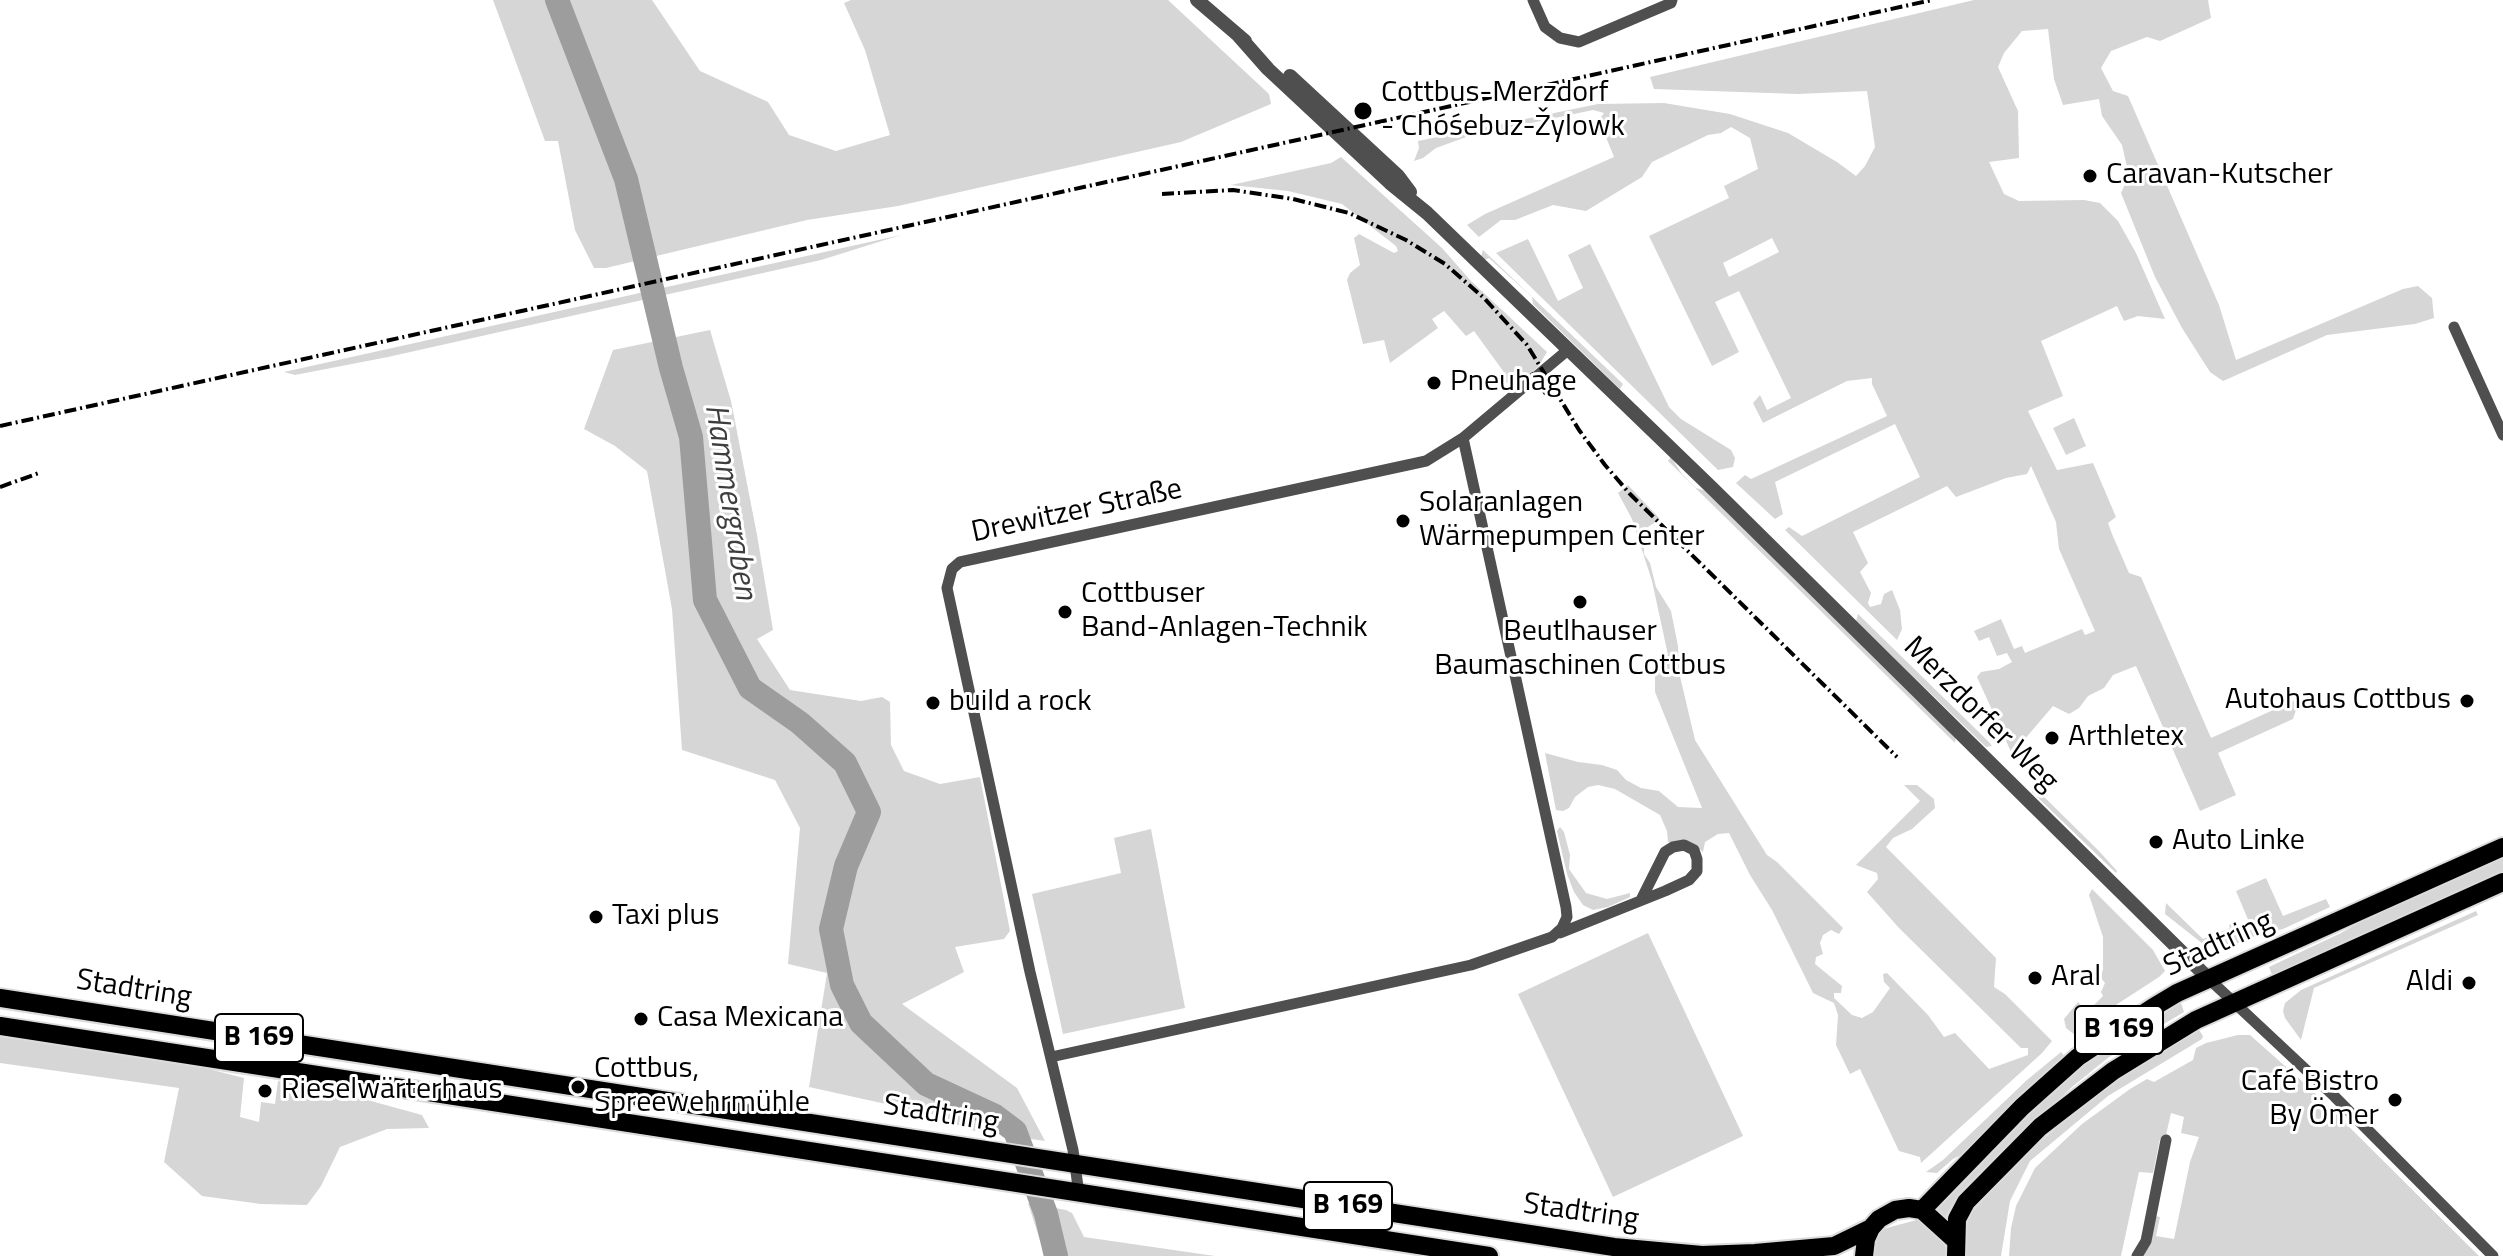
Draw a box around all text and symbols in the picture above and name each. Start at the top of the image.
place label: Cottbus-Merzdorf - Chóśebuz-Žylowk [1381,76,1625,146]
marker: Cottbus-Merzdorf - Chóśebuz-Žylowk [1352,100,1374,122]
place label: Caravan-Kutscher [2106,158,2333,194]
marker: Caravan-Kutscher [2081,167,2099,185]
place label: Pneuhage [1450,365,1577,401]
marker: Pneuhage [1425,374,1443,392]
water label: Hammergraben [695,401,763,603]
street label: Drewitzer Straße [968,472,1186,552]
place label: Solaranlagen Wärmepumpen Center [1419,486,1705,556]
marker: Solaranlagen Wärmepumpen Center [1394,512,1412,530]
place label: Cottbuser Band-Anlagen-Technik [1081,577,1368,648]
marker: Beutlhauser Baumaschinen Cottbus [1571,593,1589,611]
marker: Cottbuser Band-Anlagen-Technik [1056,603,1074,621]
place label: Beutlhauser Baumaschinen Cottbus [1434,615,1726,686]
street label: Merzdorfer Weg [1895,630,2065,800]
place label: Autohaus Cottbus [2225,683,2451,719]
place label: build a rock [949,685,1092,721]
marker: Autohaus Cottbus [2458,692,2476,710]
marker: build a rock [924,694,942,712]
place label: Arthletex [2068,720,2184,756]
marker: Arthletex [2043,729,2061,747]
place label: Auto Linke [2172,824,2305,860]
marker: Auto Linke [2147,833,2165,851]
place label: Taxi plus [612,899,719,935]
street label: Stadtring [2159,904,2279,986]
marker: Taxi plus [587,908,605,926]
place label: Aral [2051,960,2101,996]
street label: Stadtring [74,963,194,1017]
place label: Aldi [2406,965,2453,1001]
marker: Aral [2026,969,2044,987]
marker: Aldi [2460,974,2478,992]
place label: Casa Mexicana [657,1001,843,1037]
road number: B 169 [2075,1006,2163,1054]
marker: Casa Mexicana [632,1010,650,1028]
road number: B 169 [215,1014,303,1062]
place label: Cottbus, Spreewehrmühle [594,1052,810,1122]
place label: Café Bistro By Ömer [2241,1065,2379,1136]
place label: Rieselwärterhaus [281,1073,502,1109]
marker: Cottbus, Spreewehrmühle [569,1078,587,1096]
marker: Rieselwärterhaus [256,1082,274,1100]
street label: Stadtring [881,1088,1001,1142]
marker: Café Bistro By Ömer [2386,1091,2404,1109]
road number: B 169 [1304,1182,1392,1230]
street label: Stadtring [1521,1187,1641,1239]

